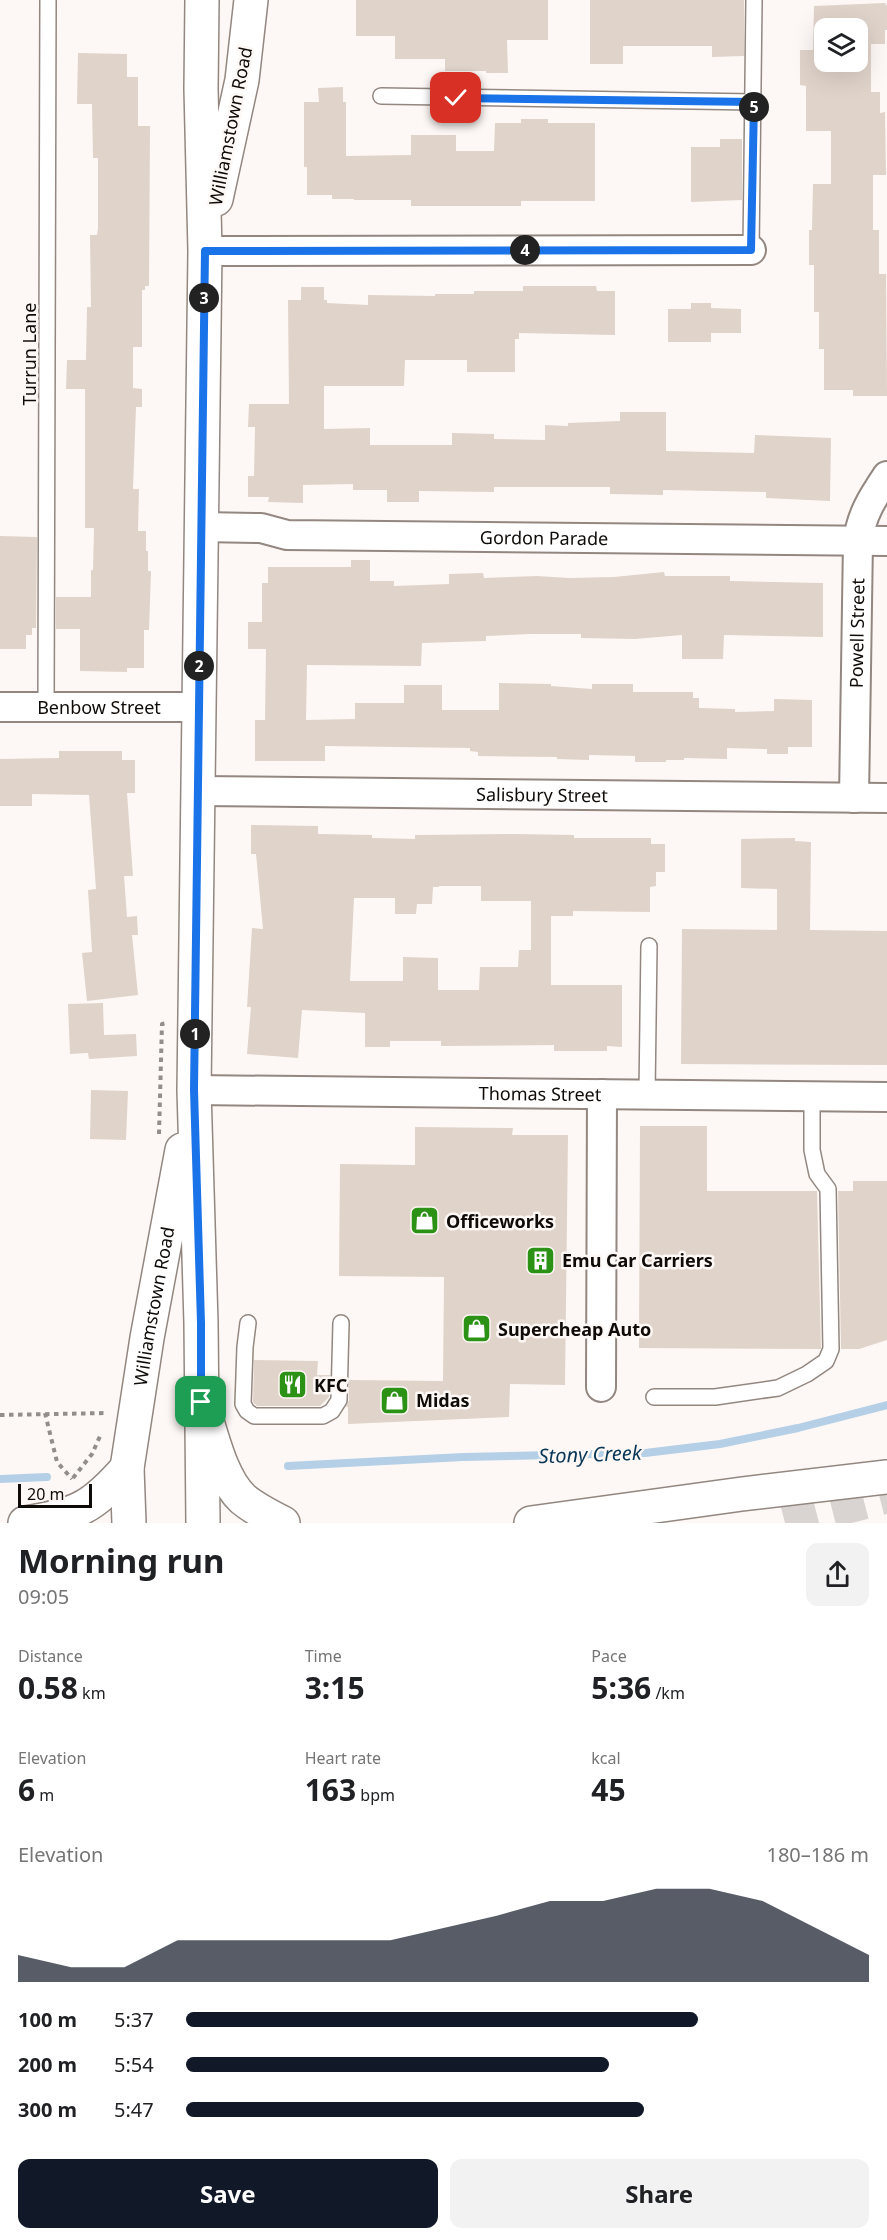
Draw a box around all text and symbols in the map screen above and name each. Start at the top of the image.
map controls [814,18,868,72]
button: layers [814,18,868,72]
street label: Williamstown Road [203,45,257,207]
pin [430,72,481,123]
icon: check [439,81,472,114]
pin: 5 [739,92,769,122]
text: 5 [749,96,759,118]
pin: 4 [510,235,540,265]
text: 4 [520,239,530,261]
pin: 3 [189,283,219,313]
text: 3 [199,287,209,309]
street label: Turrun Lane [17,303,41,405]
street label: Gordon Parade [480,525,608,550]
street label: Powell Street [844,577,869,688]
pin: 2 [184,651,214,681]
text: 2 [194,655,204,677]
street label: Benbow Street [37,695,161,719]
street label: Salisbury Street [476,782,608,807]
pin: 1 [180,1019,210,1049]
text: 1 [190,1023,200,1045]
street label: Thomas Street [479,1081,602,1106]
shop icon: Officeworks [409,1205,441,1237]
place label: Officeworks [446,1209,554,1233]
street label: Williamstown Road [128,1225,179,1387]
building icon: Emu Car Carriers [525,1244,557,1276]
place label: Emu Car Carriers [562,1248,713,1272]
shop icon: Supercheap Auto [461,1313,493,1345]
place label: Supercheap Auto [498,1317,651,1341]
restaurant icon: KFC [277,1369,309,1401]
place label: KFC [314,1373,347,1397]
pin [175,1376,226,1427]
shop icon: Midas [379,1384,411,1416]
icon: arrive [184,1385,217,1418]
place label: Midas [416,1388,470,1412]
water label: Stony Creek [538,1439,643,1469]
scale bar [18,1481,92,1508]
text: 20 m [27,1483,64,1505]
text: Morning run [18,1538,224,1583]
button: share [806,1543,869,1606]
text: 09:05 [18,1583,69,1610]
text: Distance [18,1645,83,1667]
text: Time [305,1645,342,1667]
text: Pace [591,1645,627,1667]
text: 0.58 [18,1667,78,1708]
text: 3:15 [305,1667,365,1708]
text: 5:36 [591,1667,651,1708]
text: km [78,1682,106,1704]
text: /km [651,1682,685,1704]
text: Elevation [18,1747,86,1769]
text: Heart rate [305,1747,381,1769]
text: kcal [591,1747,621,1769]
text: 6 [18,1769,35,1810]
text: 163 [305,1769,356,1810]
text: 45 [591,1769,626,1810]
text: m [35,1784,54,1806]
text: bpm [356,1784,395,1806]
text: Elevation [18,1841,103,1868]
text: 180–186 m [766,1841,869,1868]
text: 100 m [18,2006,77,2033]
text: 5:37 [114,2006,154,2033]
text: 200 m [18,2051,77,2078]
text: 5:54 [114,2051,154,2078]
text: 300 m [18,2096,77,2123]
text: 5:47 [114,2096,154,2123]
button: Save [18,2159,438,2228]
button: Share [450,2159,869,2228]

